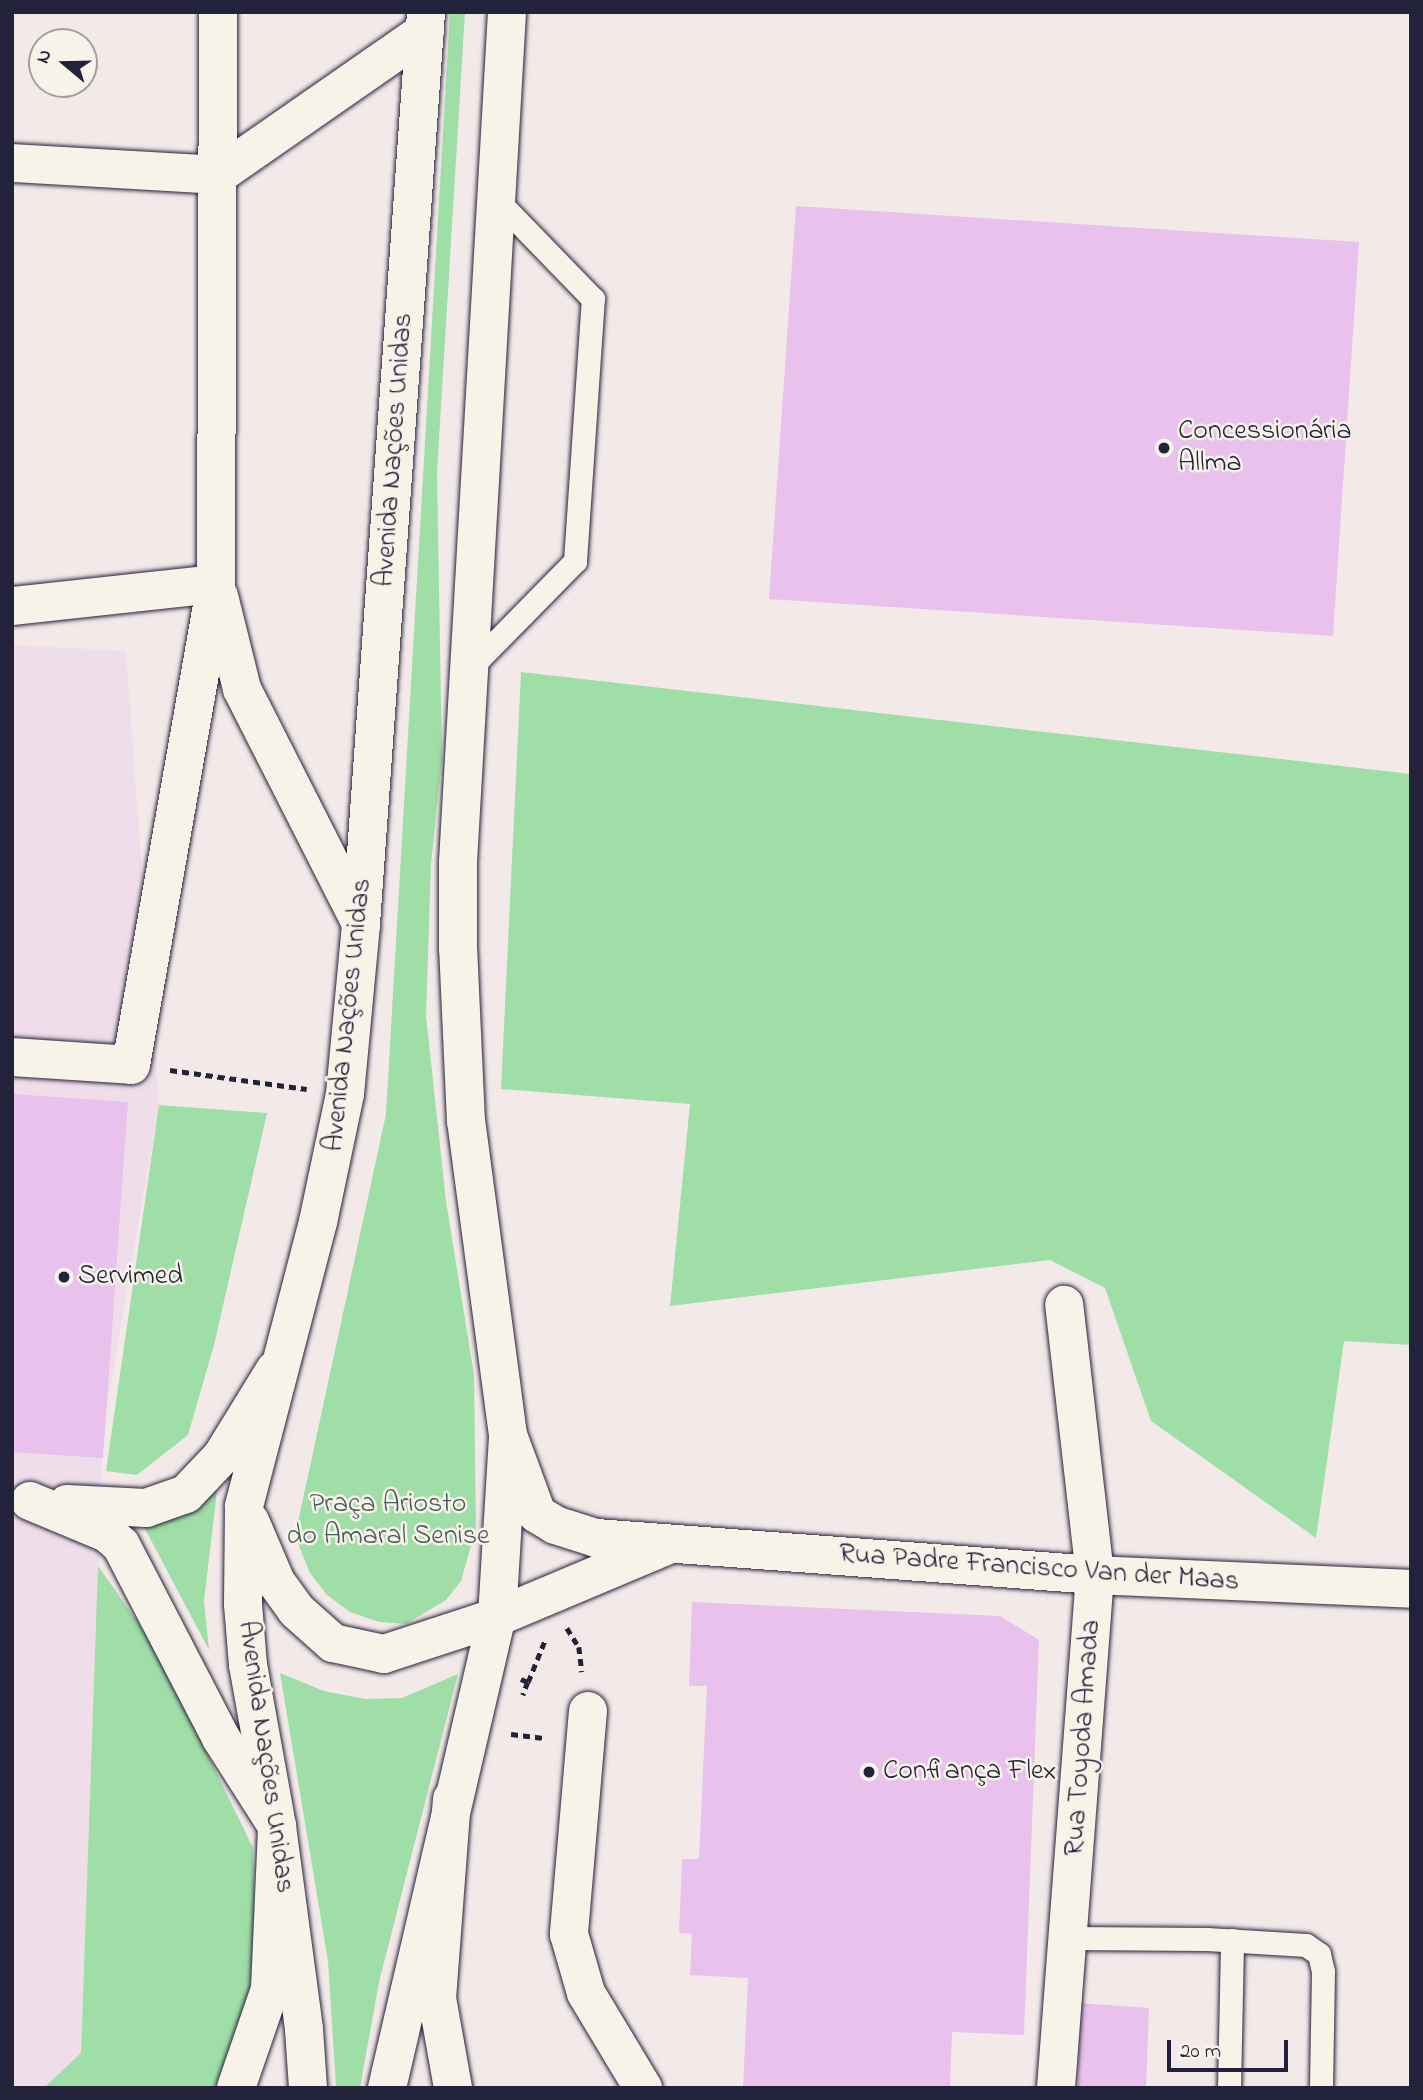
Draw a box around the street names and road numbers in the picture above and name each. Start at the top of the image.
street label: Avenida Nações Unidas [369,312,421,588]
street label: Avenida Nações Unidas [318,877,380,1153]
street label: Rua Padre Francisco Van der Maas [838,1538,1240,1600]
street label: Avenida Nações Unidas [229,1619,301,1895]
street label: Rua Toyoda Amada [1059,1619,1109,1857]

